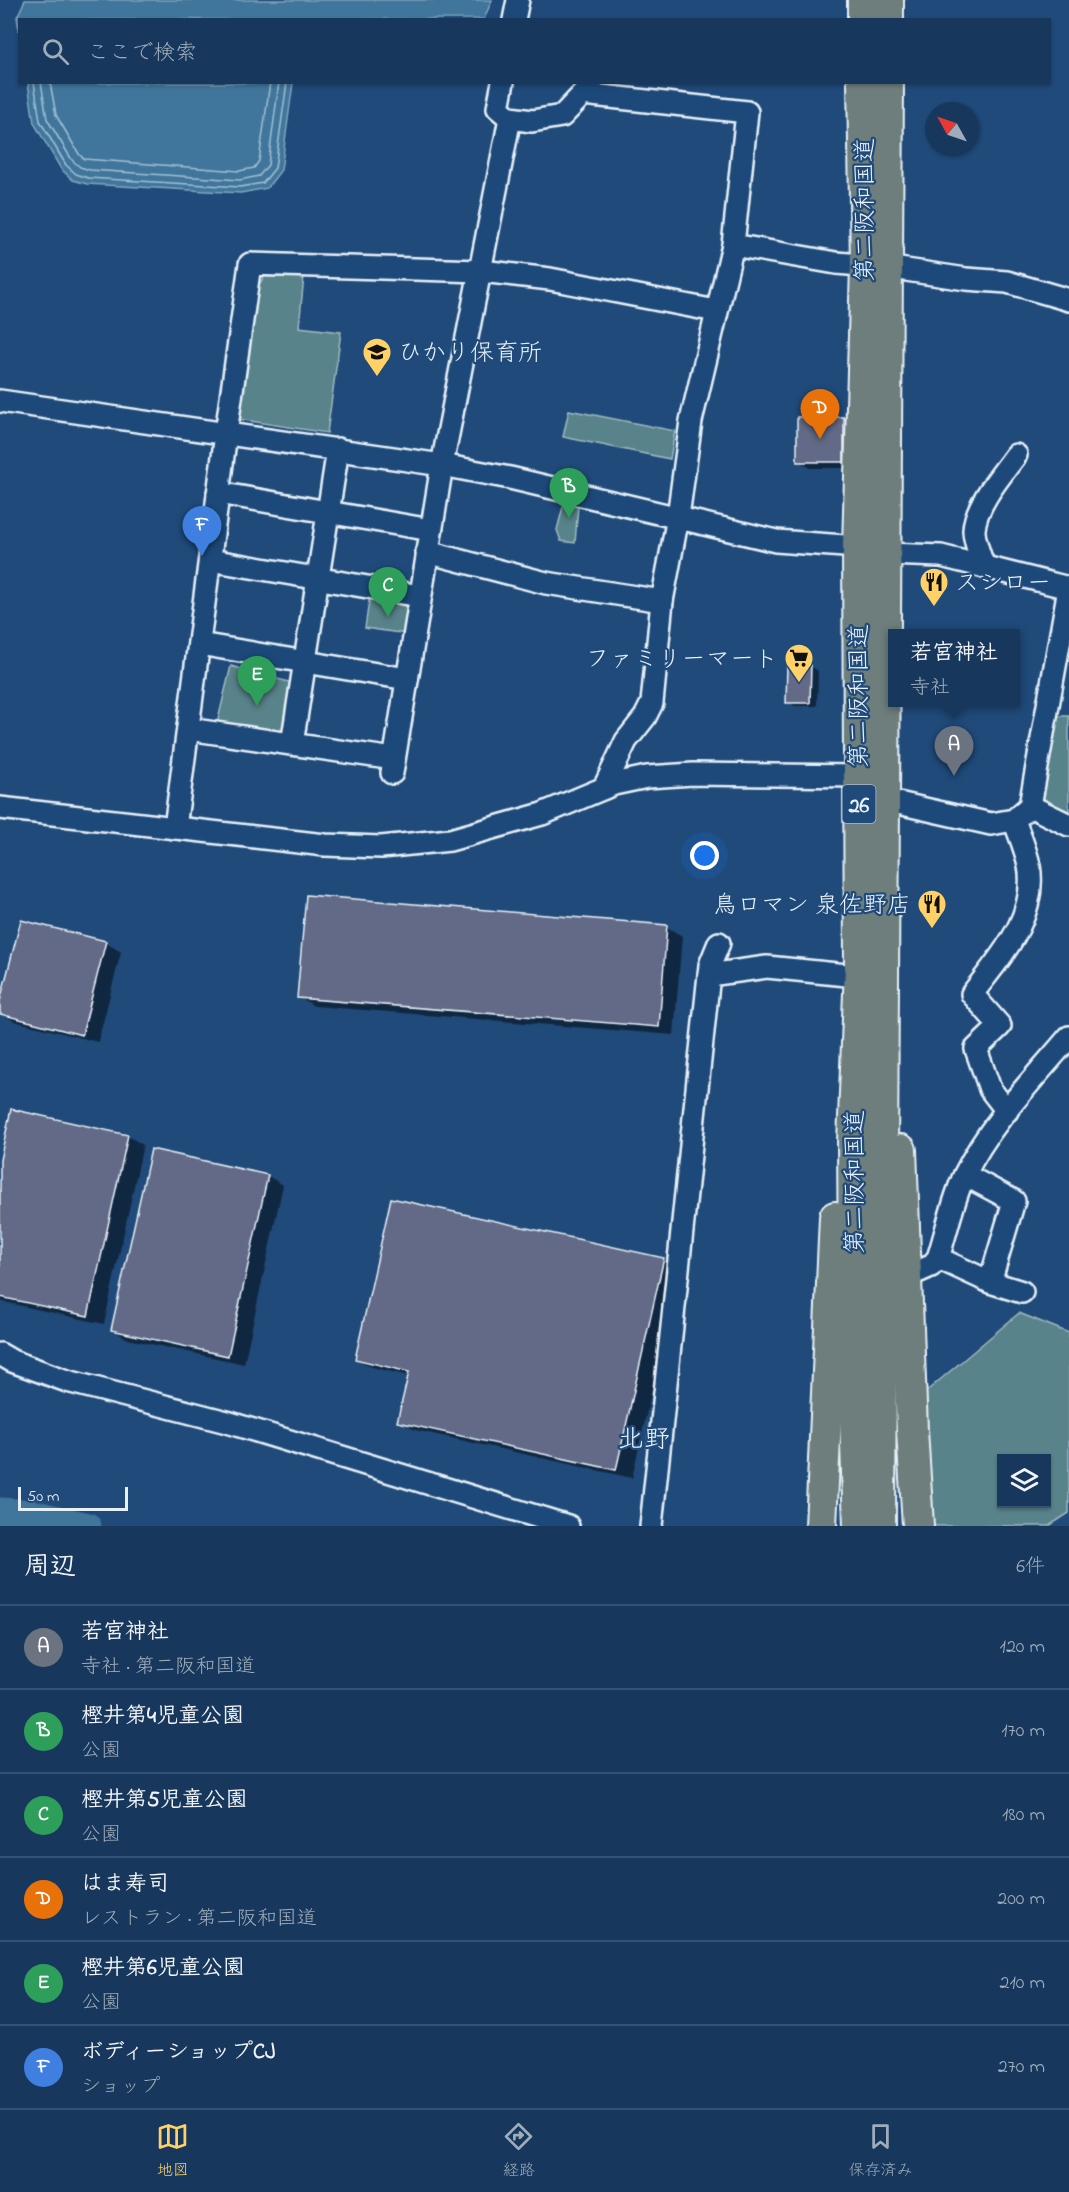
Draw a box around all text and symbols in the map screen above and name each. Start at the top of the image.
search box [18,18,1051,84]
icon: search [39,35,72,68]
text: ここで検索 [87,38,197,70]
north arrow [925,102,979,156]
street label: 第二阪和国道 [849,138,884,282]
school or university icon: ひかり保育所 [361,336,393,378]
place label: ひかり保育所 [398,337,542,372]
pin: D [800,390,840,439]
pin: B [550,468,588,518]
pin: F [182,506,222,556]
restaurant icon: スシロー [918,566,950,608]
place label: スシロー [955,567,1051,602]
pin: C [368,568,408,617]
street label: 第二阪和国道 [843,624,878,768]
popup [888,629,1020,707]
text: 若宮神社 [910,638,998,670]
supermarket icon: ファミリーマート [783,642,815,684]
place label: ファミリーマート [586,643,778,678]
pin: E [238,656,276,706]
text: 寺社 [910,674,950,703]
pin: A [934,726,974,776]
road number: 26 [842,785,876,823]
your location [690,841,719,870]
restaurant icon: 鳥ロマン 泉佐野店 [916,888,948,930]
place label: 鳥ロマン 泉佐野店 [713,889,911,924]
street label: 第二阪和国道 [839,1110,874,1254]
district label: 北野 [618,1422,670,1460]
map controls [997,1454,1051,1508]
button: layers [997,1454,1051,1508]
scale bar [18,1484,128,1512]
text: 50 m [27,1485,59,1509]
text: 周辺 [24,1549,76,1587]
text: 6件 [1016,1553,1045,1582]
text: 若宮神社 [81,1617,169,1649]
text: A [37,1633,50,1662]
text: 120 m [1000,1633,1045,1662]
text: 寺社 · 第二阪和国道 [81,1653,255,1682]
text: 樫井第4児童公園 [81,1701,244,1733]
text: B [37,1717,50,1746]
text: 170 m [1001,1717,1045,1746]
text: 公園 [81,1737,121,1766]
text: 樫井第5児童公園 [81,1785,248,1817]
text: C [38,1801,49,1830]
text: 180 m [1002,1801,1045,1830]
text: 公園 [81,1821,121,1850]
text: はま寿司 [81,1869,169,1901]
text: D [36,1885,51,1914]
text: 200 m [997,1885,1045,1914]
text: レストラン · 第二阪和国道 [81,1905,317,1934]
text: 樫井第6児童公園 [81,1953,245,1985]
text: E [37,1969,50,1998]
text: 210 m [1000,1969,1045,1998]
text: 公園 [81,1989,121,2018]
text: ボディーショップCJ [81,2037,276,2069]
text: F [37,2053,50,2082]
text: 270 m [998,2053,1045,2082]
text: ショップ [81,2073,160,2102]
tab: 地図 [156,2120,189,2183]
tab: 経路 [502,2120,535,2183]
tab: 保存済み [848,2120,912,2183]

